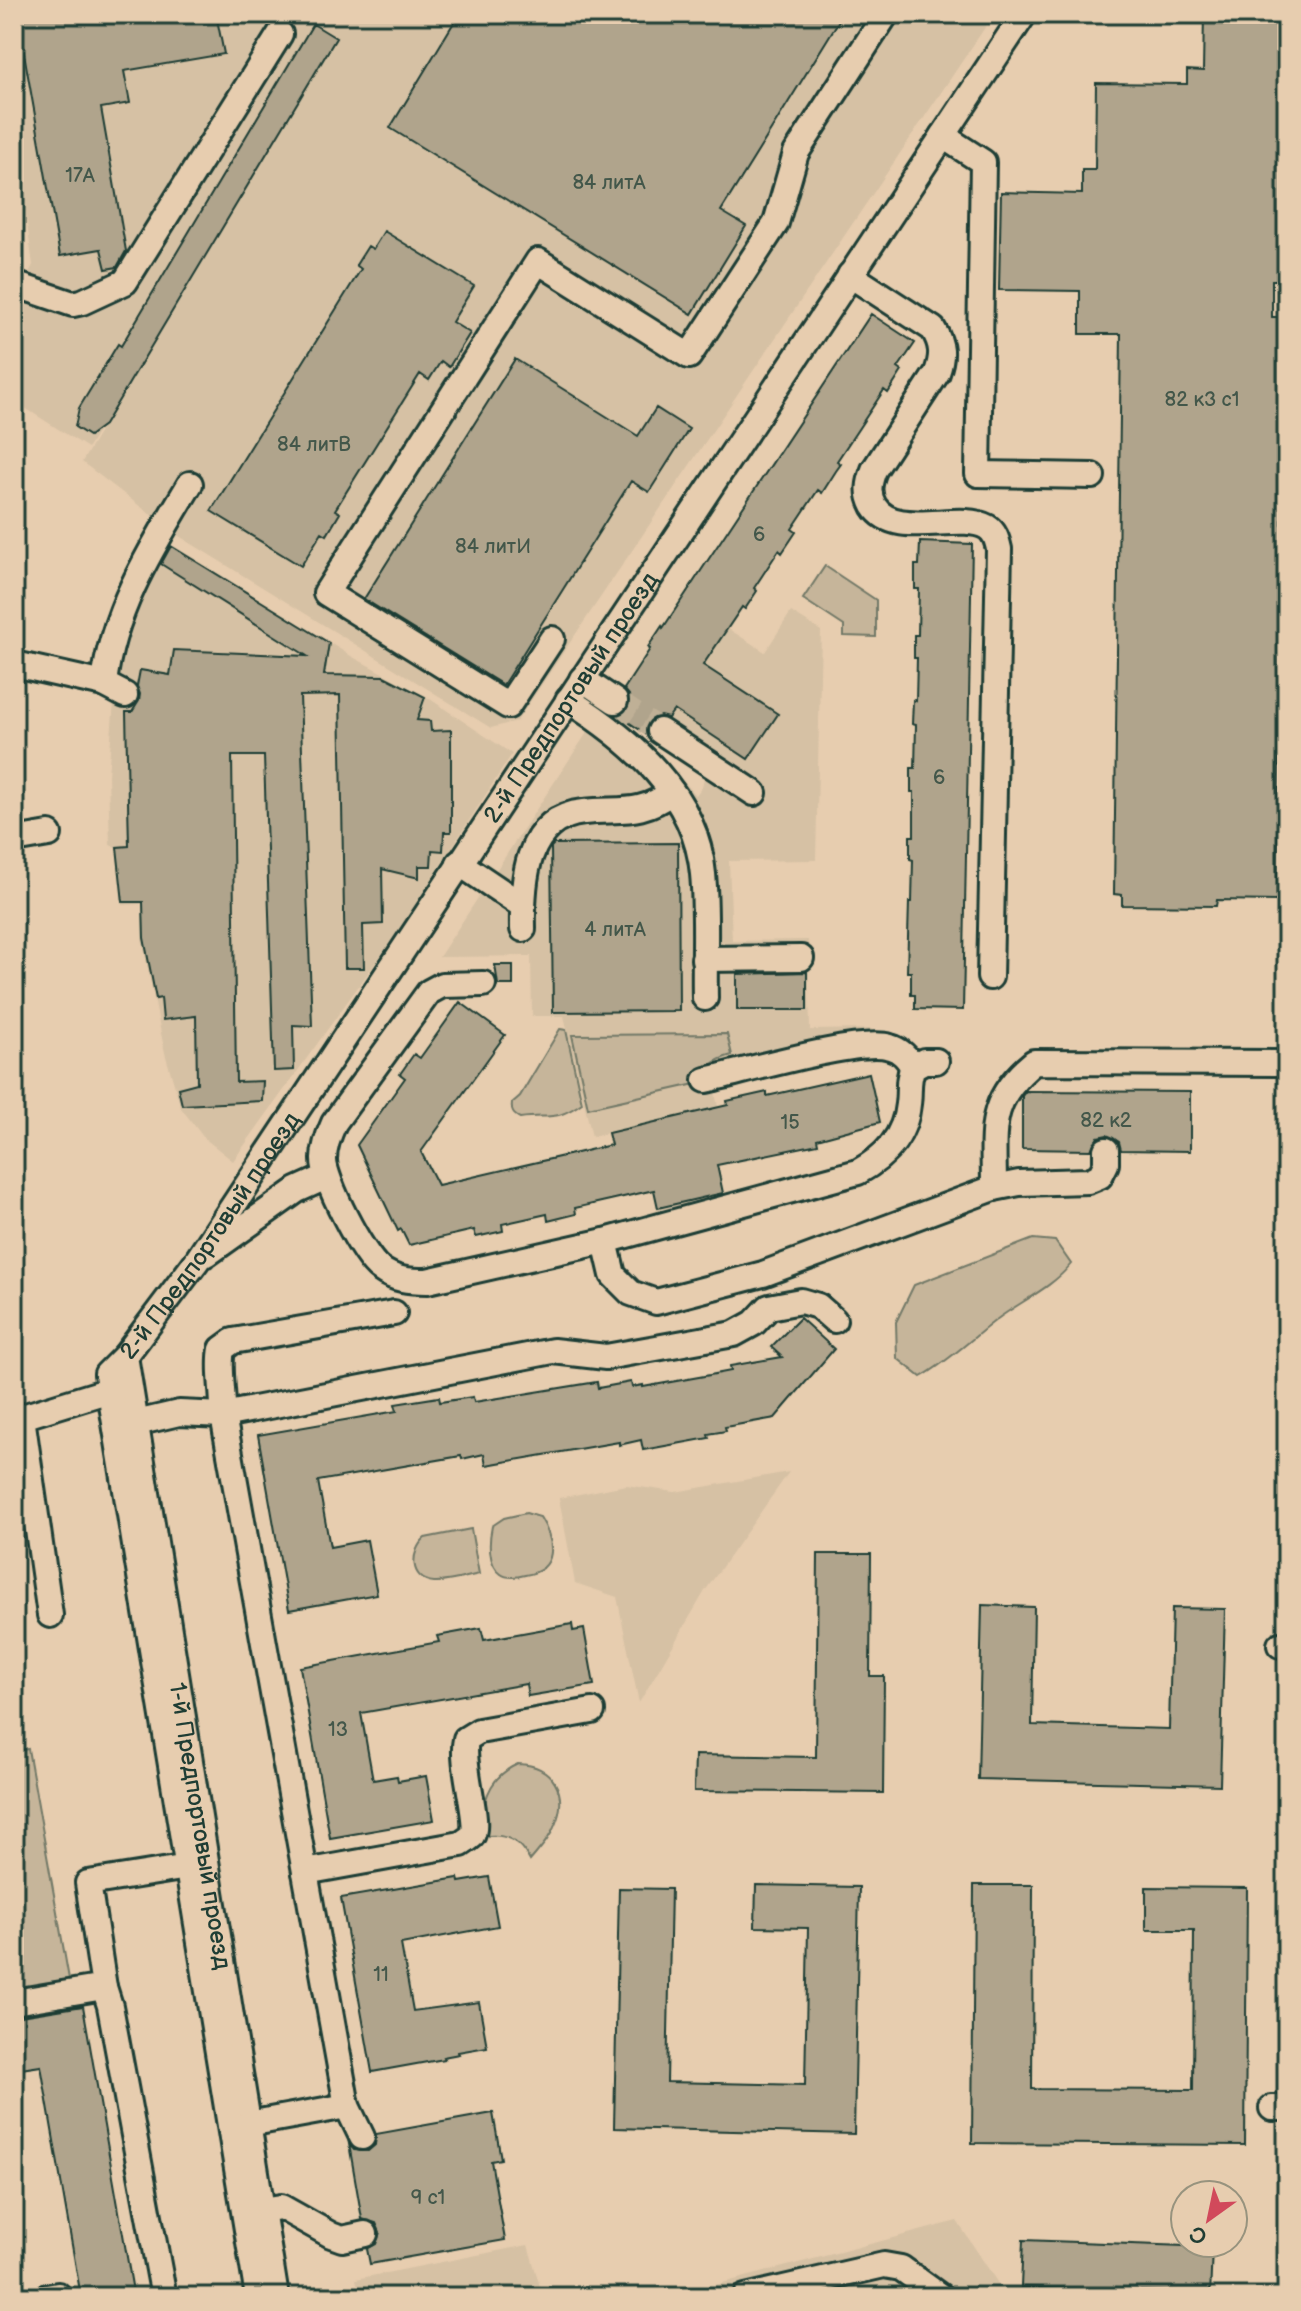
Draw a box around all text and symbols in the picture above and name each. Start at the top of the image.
house number: 17А [65,164,96,188]
house number: 84 литА [572,171,646,195]
house number: 82 к3 с1 [1165,388,1239,412]
house number: 84 литВ [277,433,351,457]
house number: 6 [753,523,765,547]
house number: 84 литИ [455,535,531,559]
street label: 2-й Предпортовый проезд [477,566,664,828]
house number: 6 [933,766,945,790]
house number: 4 литА [584,918,647,942]
street label: 2-й Предпортовый проезд [113,1106,306,1365]
house number: 82 к2 [1080,1109,1132,1133]
house number: 15 [780,1111,800,1135]
street label: 1-й Предпортовый проезд [163,1680,238,1972]
house number: 13 [328,1718,348,1742]
house number: 11 [373,1963,389,1987]
north arrow [1169,2179,1249,2259]
house number: 9 с1 [411,2186,445,2210]
text: С [1185,2219,1213,2250]

